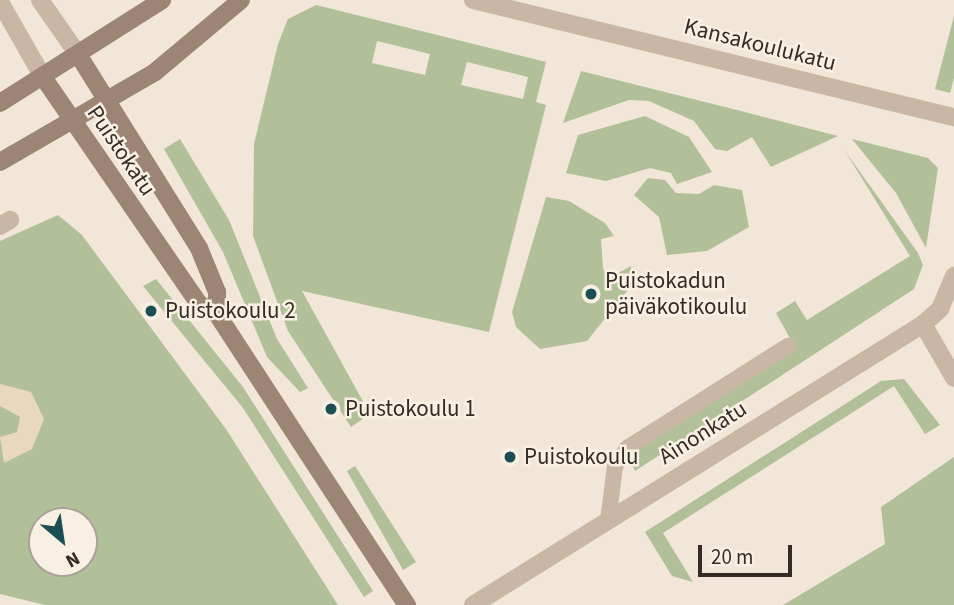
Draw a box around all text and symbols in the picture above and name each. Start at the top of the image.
street label: Kansakoulukatu [681,13,839,77]
street label: Puistokatu [81,101,161,201]
place label: Puistokadun päiväkotikoulu [605,267,747,321]
marker: Puistokadun päiväkotikoulu [583,286,599,302]
place label: Puistokoulu 2 [165,297,296,325]
marker: Puistokoulu 2 [143,303,159,319]
place label: Puistokoulu 1 [345,395,476,423]
street label: Ainonkatu [654,395,752,471]
marker: Puistokoulu 1 [323,401,339,417]
place label: Puistokoulu [524,443,639,471]
marker: Puistokoulu [502,449,518,465]
north arrow [28,507,98,577]
scale bar [702,532,796,576]
text: 20 m [711,542,753,572]
text: N [60,544,85,574]

